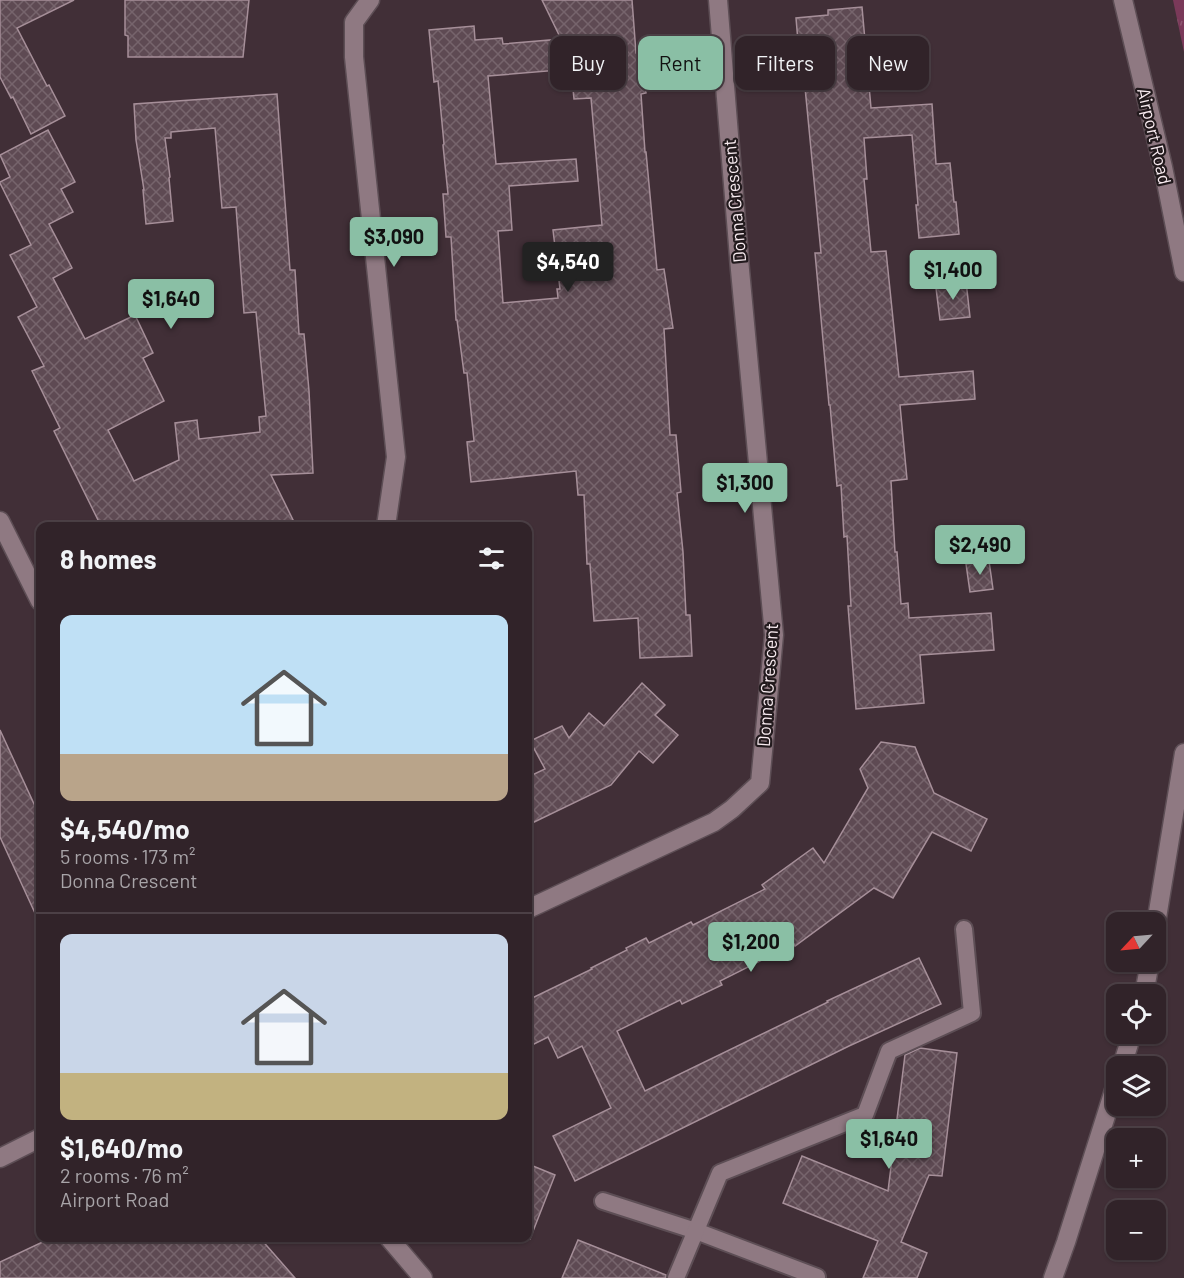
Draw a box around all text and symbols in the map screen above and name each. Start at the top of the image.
chip: Buy [550,36,626,90]
chip: Rent [638,36,723,90]
chip: Filters [735,36,835,90]
chip: New [847,36,929,90]
street label: Airport Road [1133,86,1177,186]
street label: Donna Crescent [718,138,750,264]
pin: $3,090 [345,217,443,268]
text: $3,090 [364,224,424,248]
pin: $4,540 [519,242,617,293]
text: $4,540 [536,249,600,273]
pin: $1,400 [904,250,1002,301]
text: $1,400 [924,257,982,281]
pin: $1,640 [122,279,220,330]
text: $1,640 [142,286,200,310]
pin: $1,300 [696,463,794,514]
text: $1,300 [716,470,774,494]
pin: $2,490 [931,525,1029,576]
text: $2,490 [949,532,1011,556]
icon: filters [475,542,508,575]
text: 8 homes [60,543,157,574]
street label: Donna Crescent [752,622,782,748]
icon: home [230,654,338,762]
text: $4,540/mo [60,813,190,844]
text: 5 rooms · 173 m² [60,844,195,868]
text: Donna Crescent [60,868,198,892]
north arrow [1106,912,1166,972]
map controls [1106,912,1166,1260]
pin: $1,200 [702,922,800,973]
text: $1,200 [722,929,780,953]
icon: home [230,973,338,1081]
button: locate [1106,984,1166,1044]
button: layers [1106,1056,1166,1116]
pin: $1,640 [840,1119,938,1170]
text: $1,640 [860,1126,918,1150]
button: + [1106,1128,1166,1188]
text: $1,640/mo [60,1132,183,1163]
text: 2 rooms · 76 m² [60,1163,189,1187]
text: Airport Road [60,1187,169,1211]
button: − [1106,1200,1166,1260]

